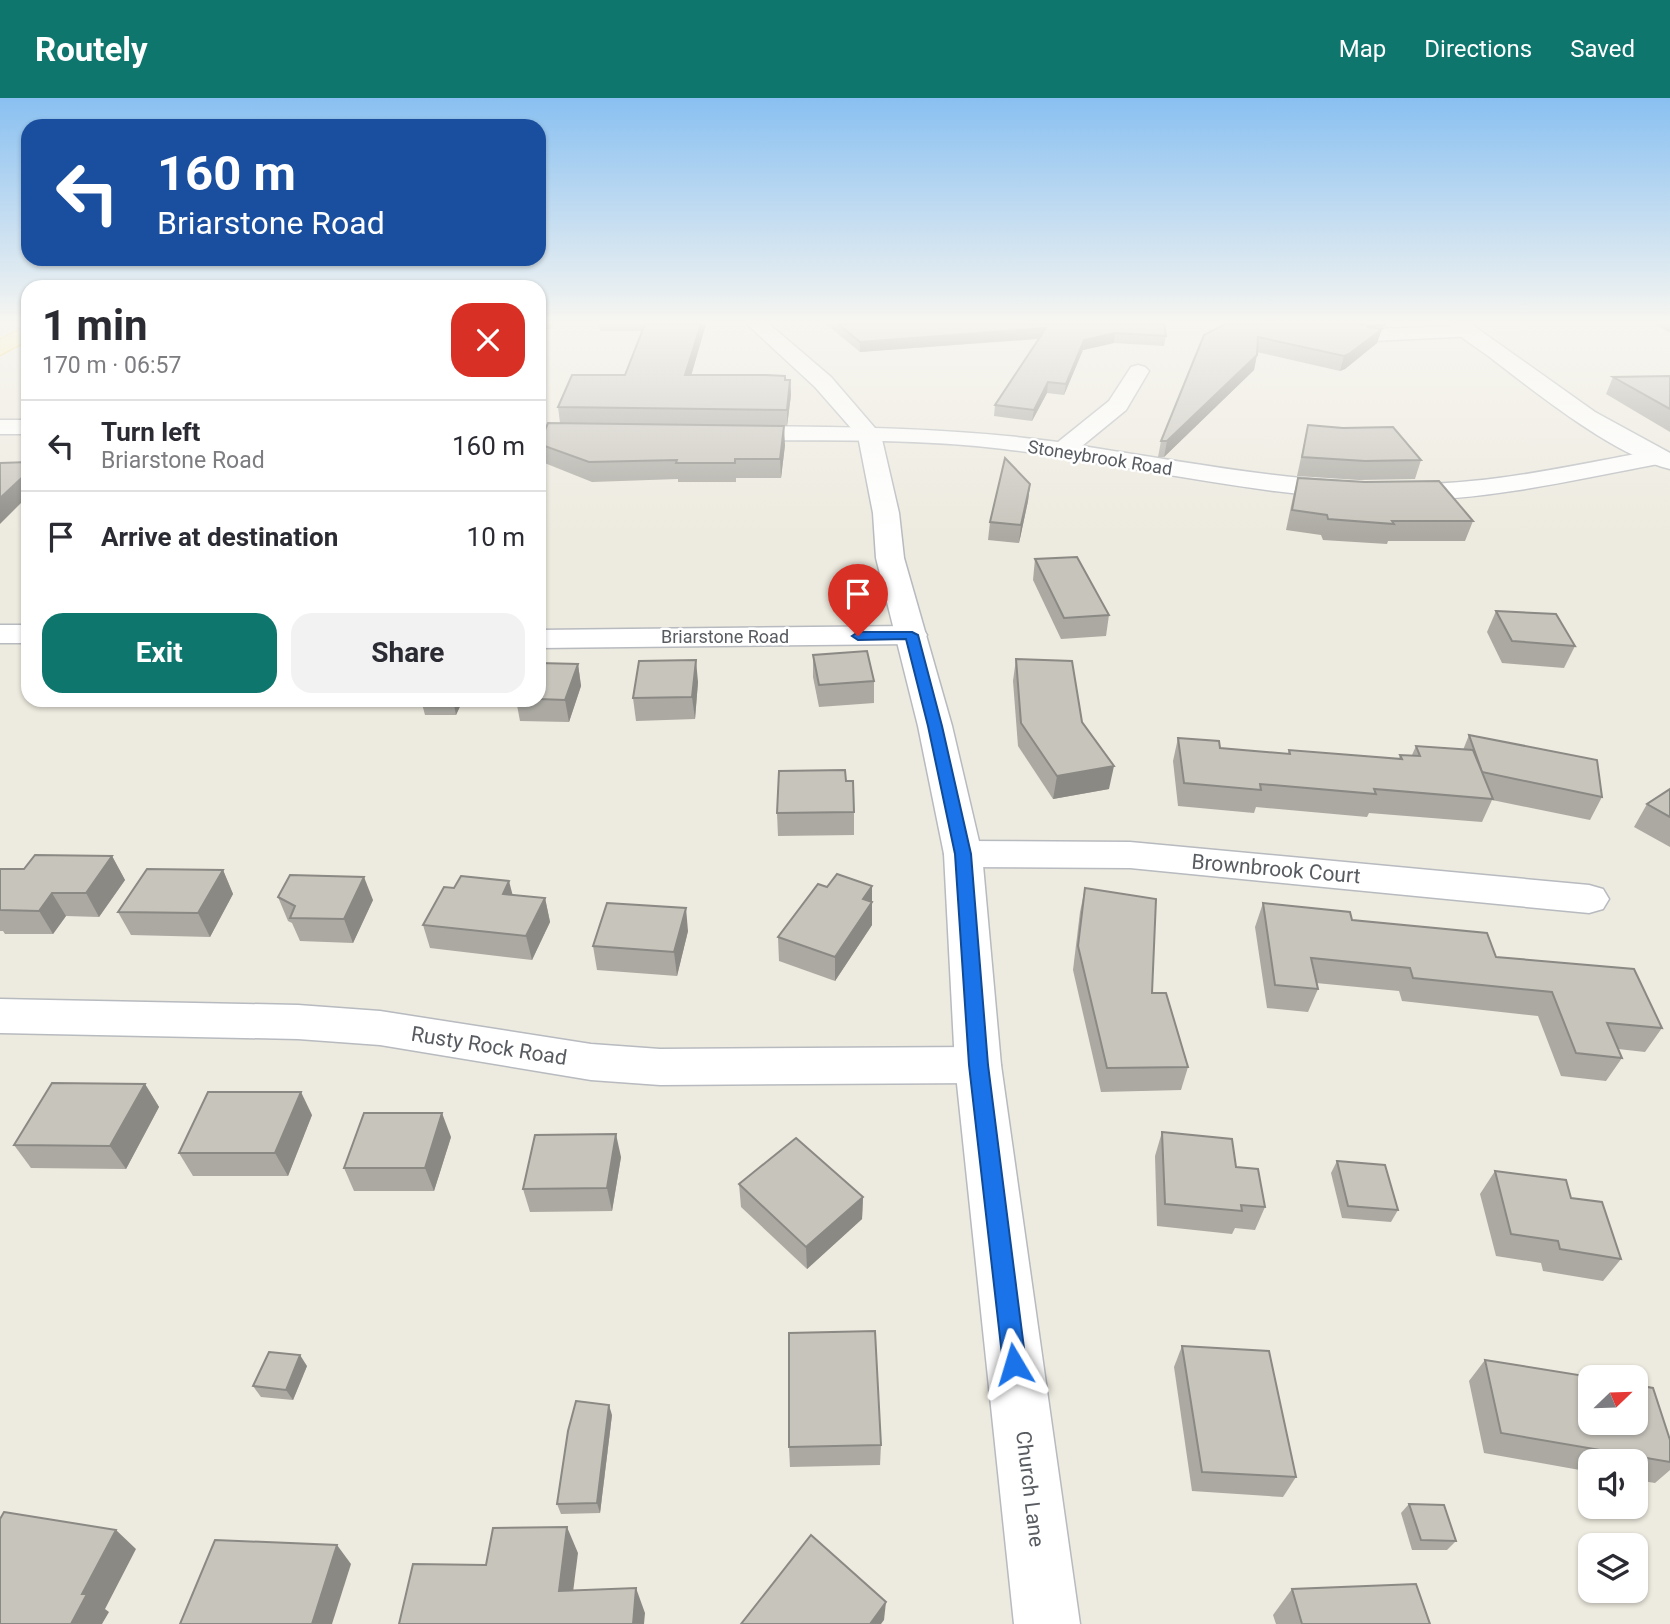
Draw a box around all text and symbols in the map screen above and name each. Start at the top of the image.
text: Routely [35,30,148,69]
text: Map [1339,35,1386,63]
text: Directions [1424,35,1532,63]
text: Saved [1570,35,1635,63]
text: 160 m [157,145,296,202]
icon: left [42,147,133,238]
text: Briarstone Road [157,204,385,242]
text: 1 min [42,301,148,350]
button: close [451,303,525,377]
text: 170 m · 06:57 [42,352,181,379]
text: Turn left [101,417,200,447]
icon: left [42,427,80,465]
text: 160 m [452,431,525,461]
street label: Stoneybrook Road [1026,436,1174,479]
text: Briarstone Road [101,447,265,474]
icon: arrive [42,518,80,556]
text: Arrive at destination [101,522,338,552]
text: 10 m [467,522,525,552]
pin [828,564,888,636]
icon: arrive [839,575,877,613]
button: Exit [42,613,277,693]
button: Share [291,613,525,693]
street label: Briarstone Road [661,626,789,647]
street label: Brownbrook Court [1190,850,1362,888]
street label: Rusty Rock Road [409,1022,569,1070]
position arrow [977,1327,1051,1401]
north arrow [1578,1365,1648,1435]
map controls [1578,1365,1648,1603]
street label: Church Lane [1011,1429,1049,1549]
button: sound [1578,1449,1648,1519]
button: layers [1578,1533,1648,1603]

